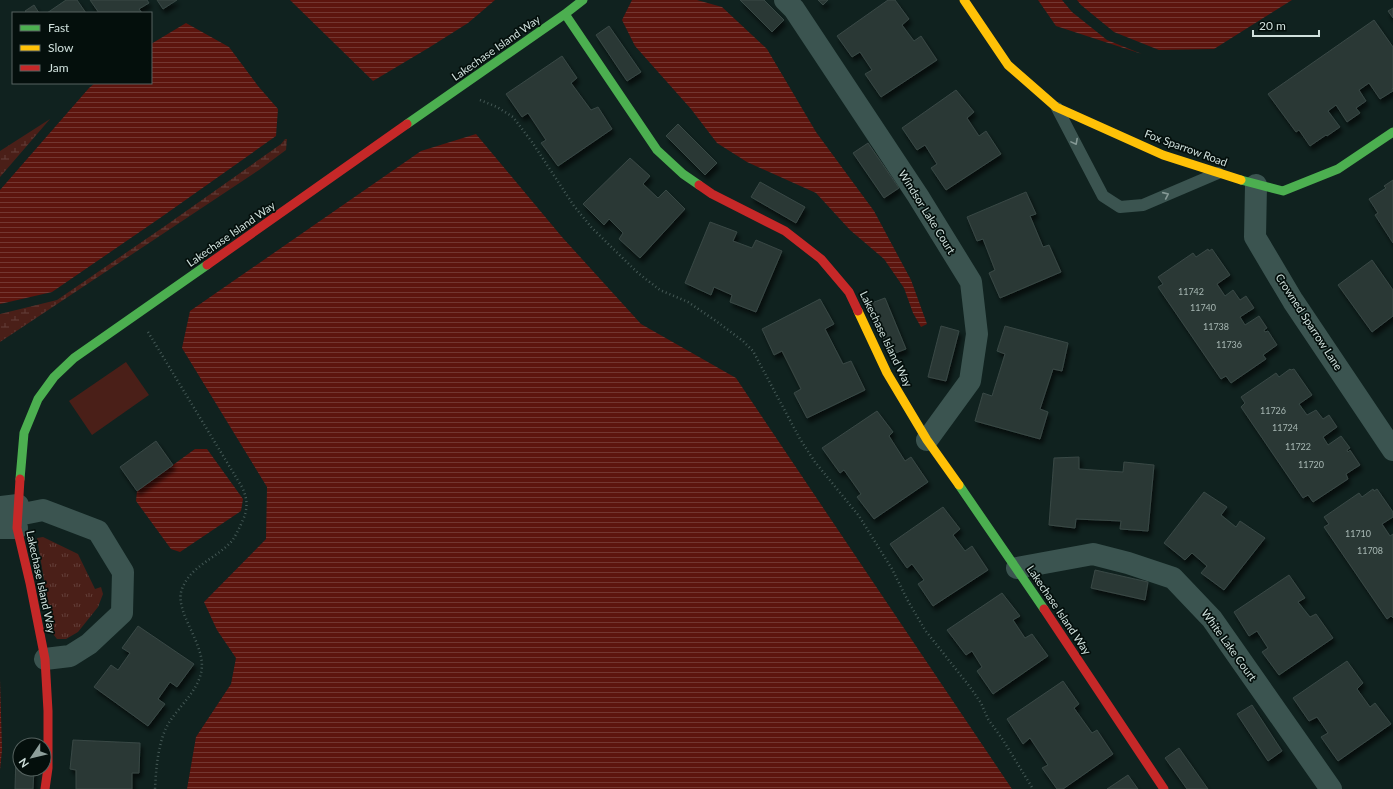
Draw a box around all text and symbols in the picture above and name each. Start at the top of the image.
legend [12,12,152,84]
street label: Lakechase Island Way [449,12,543,83]
scale bar [1253,12,1319,38]
text: 20 m [1259,18,1286,33]
text: Fast [48,20,70,35]
text: Slow [48,40,74,55]
text: Jam [48,60,69,75]
street label: Fox Sparrow Road [1143,127,1229,169]
one-way arrow [1070,138,1077,145]
street label: Windsor Lake Court [896,167,959,256]
one-way arrow [1162,192,1170,200]
street label: Lakechase Island Way [184,198,278,269]
street label: Crowned Sparrow Lane [1273,271,1346,373]
house number: 11742 [1178,286,1204,297]
street label: Lakechase Island Way [858,289,915,389]
house number: 11740 [1190,302,1216,313]
house number: 11738 [1203,321,1229,332]
house number: 11736 [1216,339,1242,350]
house number: 11726 [1260,405,1286,416]
house number: 11724 [1272,422,1298,433]
house number: 11722 [1285,441,1311,452]
house number: 11720 [1298,459,1324,470]
house number: 11710 [1345,528,1371,539]
street label: Lakechase Island Way [24,529,59,635]
house number: 11708 [1357,545,1383,556]
street label: Lakechase Island Way [1025,563,1094,657]
street label: White Lake Court [1199,606,1260,683]
north arrow [12,737,52,777]
text: N [16,756,31,770]

